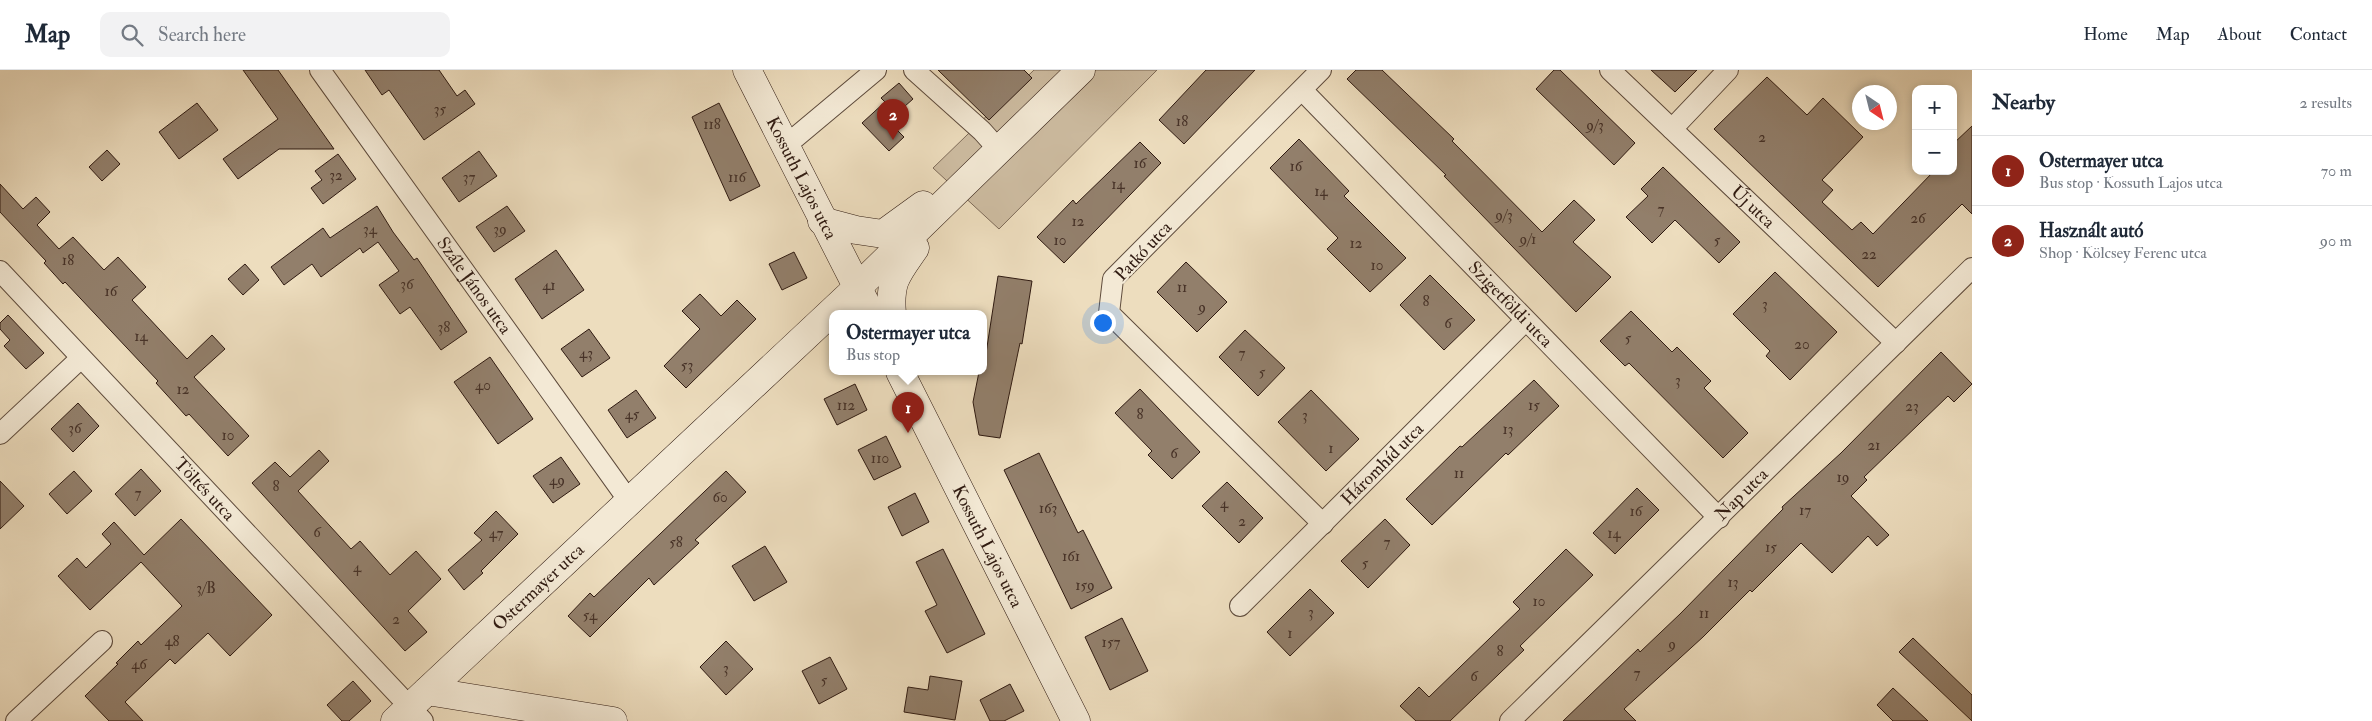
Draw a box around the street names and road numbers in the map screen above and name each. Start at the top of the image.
street label: Kossuth Lajos utca [761,113,842,244]
street label: Új utca [1726,181,1780,234]
street label: Patkó utca [1110,216,1177,286]
street label: Szále János utca [431,233,517,339]
street label: Szigetföldi utca [1463,256,1558,353]
street label: Háromhíd utca [1336,417,1429,511]
street label: Töltés utca [169,452,240,526]
street label: Nap utca [1710,463,1774,526]
street label: Kossuth Lajos utca [947,481,1028,612]
street label: Ostermayer utca [488,538,590,636]

